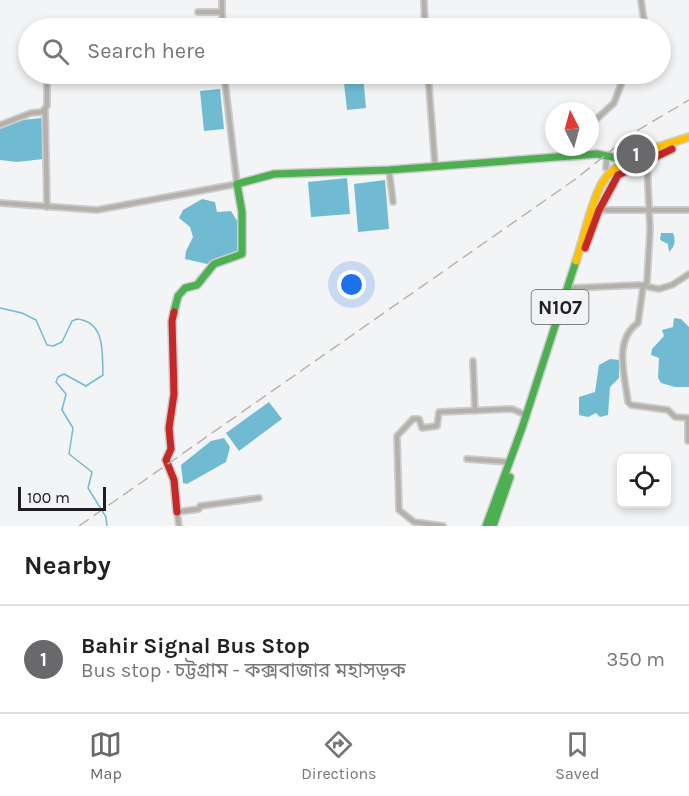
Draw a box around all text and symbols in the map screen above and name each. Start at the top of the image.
search box [18,18,671,84]
icon: search [39,35,72,68]
text: Search here [87,38,205,64]
north arrow [545,102,599,156]
pin: 1 [616,132,656,176]
your location [337,270,366,299]
road number: N107 [532,290,588,324]
map controls [617,454,671,508]
button: locate [617,454,671,508]
scale bar [18,484,106,511]
text: 100 m [27,488,70,507]
text: Nearby [24,550,111,581]
text: Bahir Signal Bus Stop [81,633,310,659]
text: 1 [40,648,47,671]
text: 350 m [607,648,665,671]
text: Bus stop · চট্টগ্রাম - কক্সবাজার মহাসড়ক [81,659,406,682]
tab: Map [89,728,122,783]
tab: Directions [301,728,376,783]
tab: Saved [555,728,600,783]

